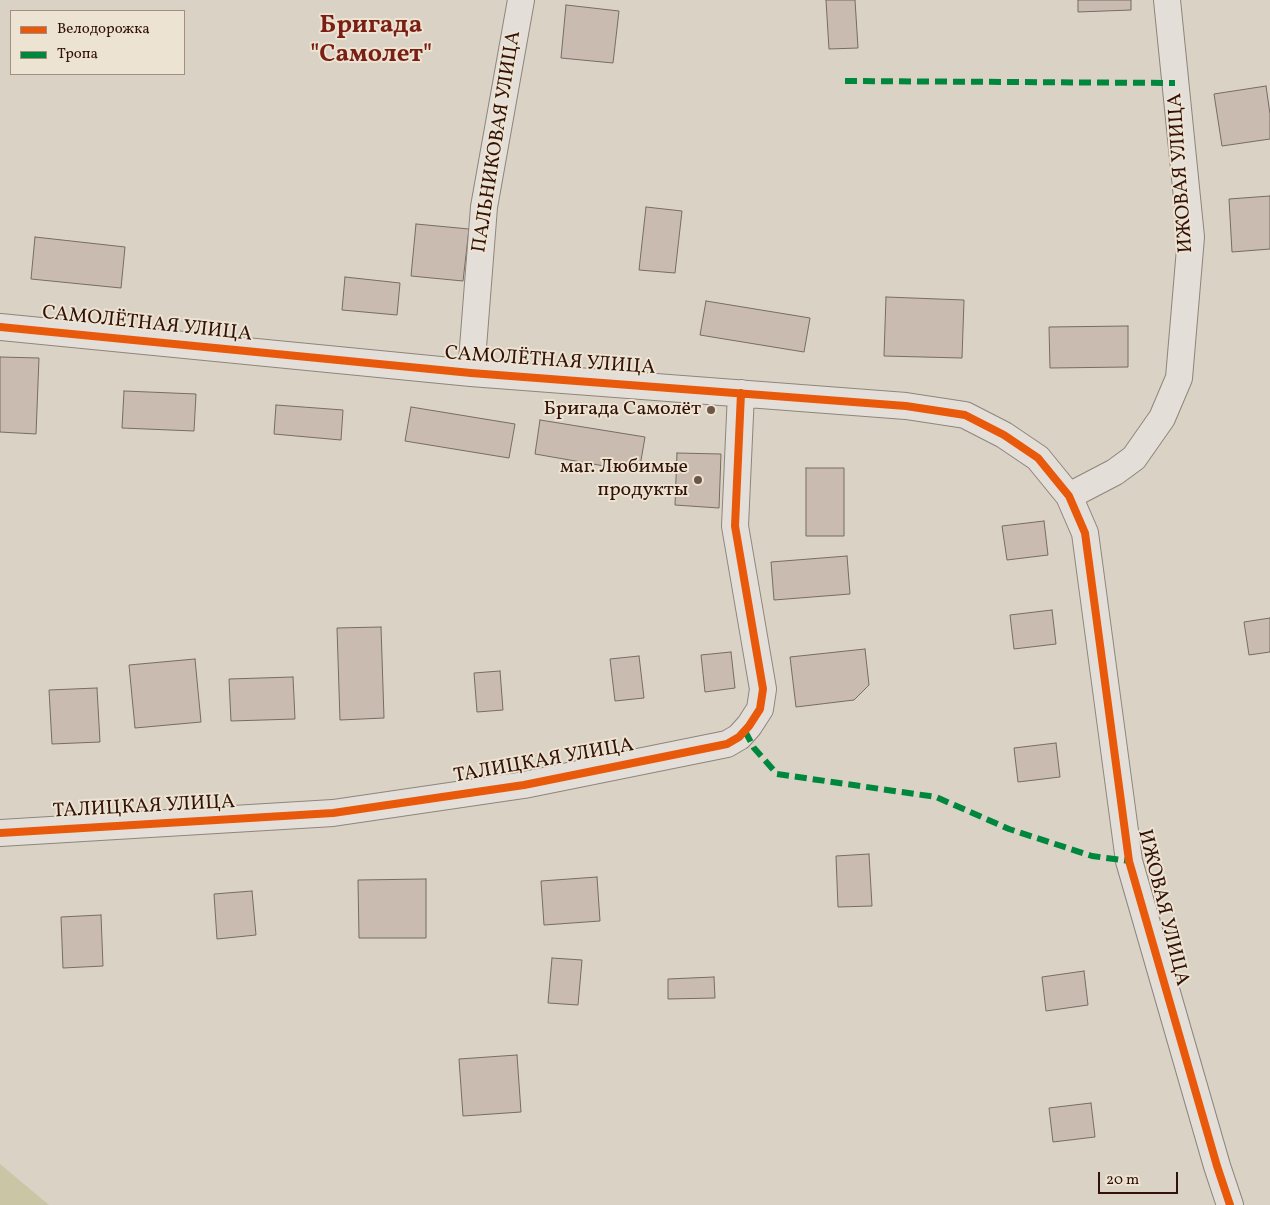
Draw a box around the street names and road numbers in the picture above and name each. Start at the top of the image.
street label: ПАЛЬНИКОВАЯ УЛИЦА [469,29,527,255]
street label: ИЖОВАЯ УЛИЦА [1164,92,1200,254]
street label: САМОЛЁТНАЯ УЛИЦА [41,302,253,348]
street label: САМОЛЁТНАЯ УЛИЦА [444,343,656,381]
street label: ТАЛИЦКАЯ УЛИЦА [452,734,636,790]
street label: ТАЛИЦКАЯ УЛИЦА [52,791,236,825]
street label: ИЖОВАЯ УЛИЦА [1131,827,1193,989]

